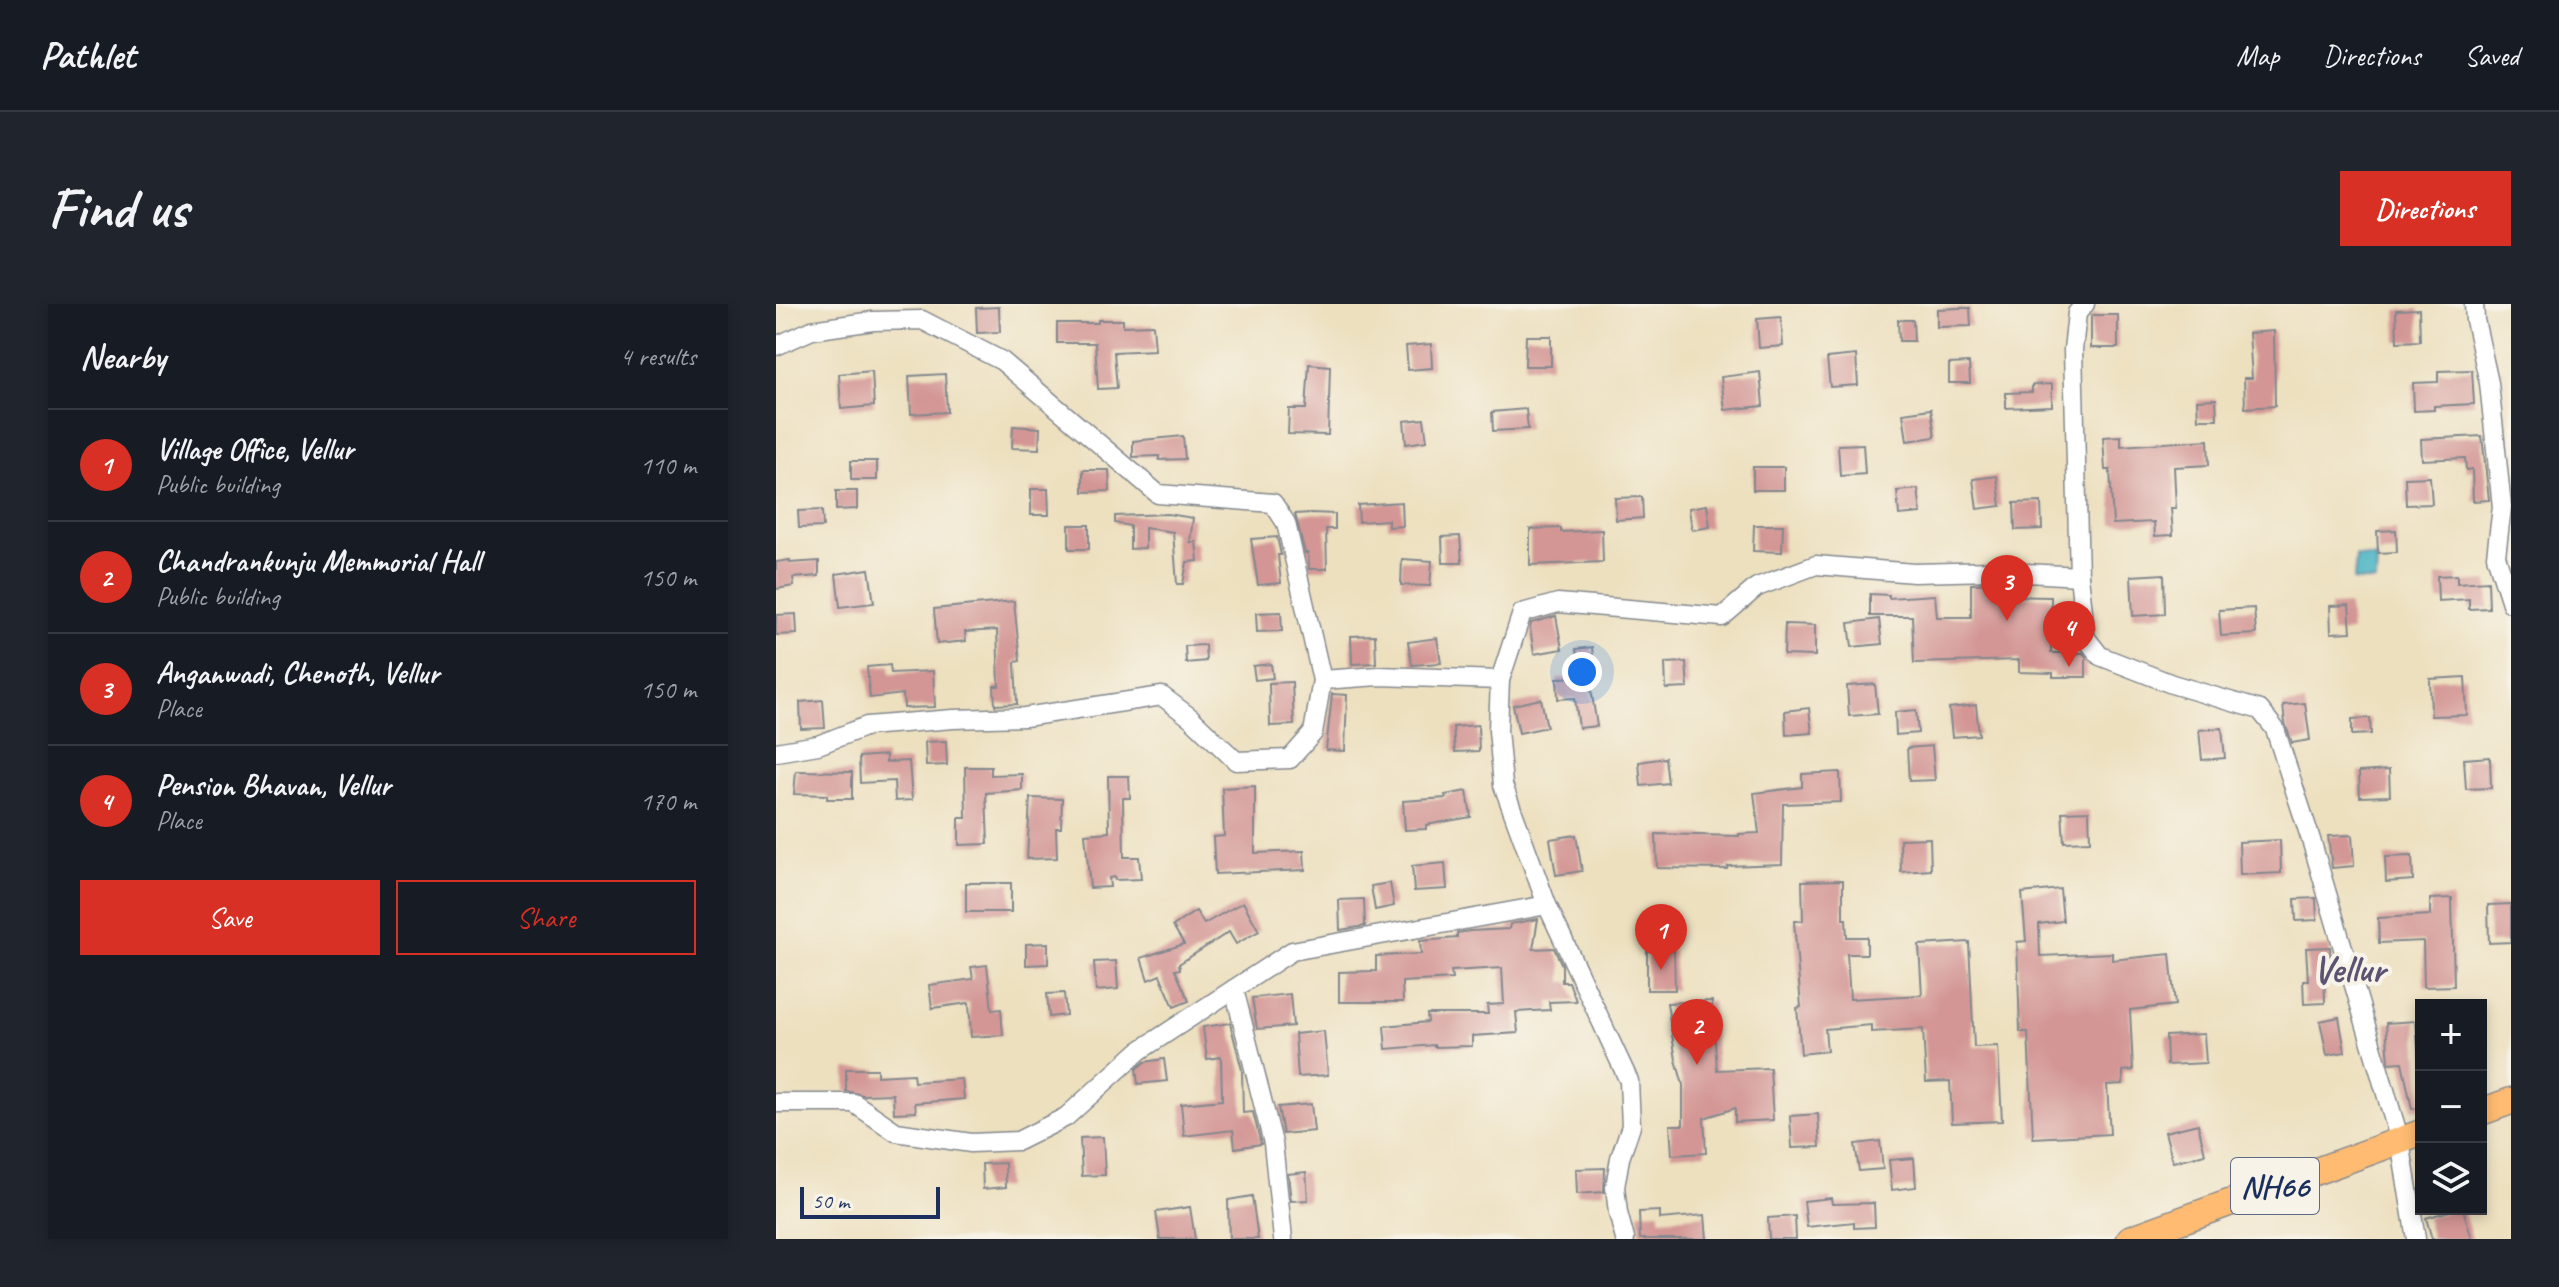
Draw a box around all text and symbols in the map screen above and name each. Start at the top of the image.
text: Pathlet [40,32,135,79]
text: Map [2236,38,2279,73]
text: Directions [2323,38,2421,73]
text: Saved [2465,38,2519,73]
button: Directions [2340,171,2511,246]
text: Find us [48,173,188,244]
text: Nearby [80,335,166,378]
text: 4 results [620,340,696,373]
text: Village Office, Vellur [156,430,353,468]
text: 1 [100,449,112,482]
text: 110 m [640,449,696,482]
text: Public building [156,468,279,501]
text: Chandrankunju Memmorial Hall [156,542,480,580]
pin: 3 [1981,555,2033,621]
text: 2 [100,561,112,594]
text: 150 m [640,561,696,594]
text: Public building [156,580,279,613]
pin: 4 [2043,601,2095,667]
your location [1562,652,1602,692]
text: Anganwadi, Chenoth, Vellur [156,654,439,692]
text: 3 [100,673,112,706]
text: 150 m [640,673,696,706]
text: Place [156,692,202,725]
text: Pension Bhavan, Vellur [156,766,391,804]
text: 4 [100,785,112,818]
text: 170 m [640,785,696,818]
text: Place [156,804,202,837]
button: Save [80,880,380,955]
button: Share [396,880,696,955]
pin: 1 [1635,904,1687,970]
district label: Vellur [2313,946,2389,993]
pin: 2 [1671,999,1723,1065]
map controls [2415,999,2487,1215]
button: + [2415,999,2487,1071]
button: − [2415,1071,2487,1143]
button: layers [2415,1143,2487,1215]
road number: NH66 [2231,1158,2319,1214]
scale bar [800,1183,940,1219]
text: 50 m [812,1187,849,1215]

